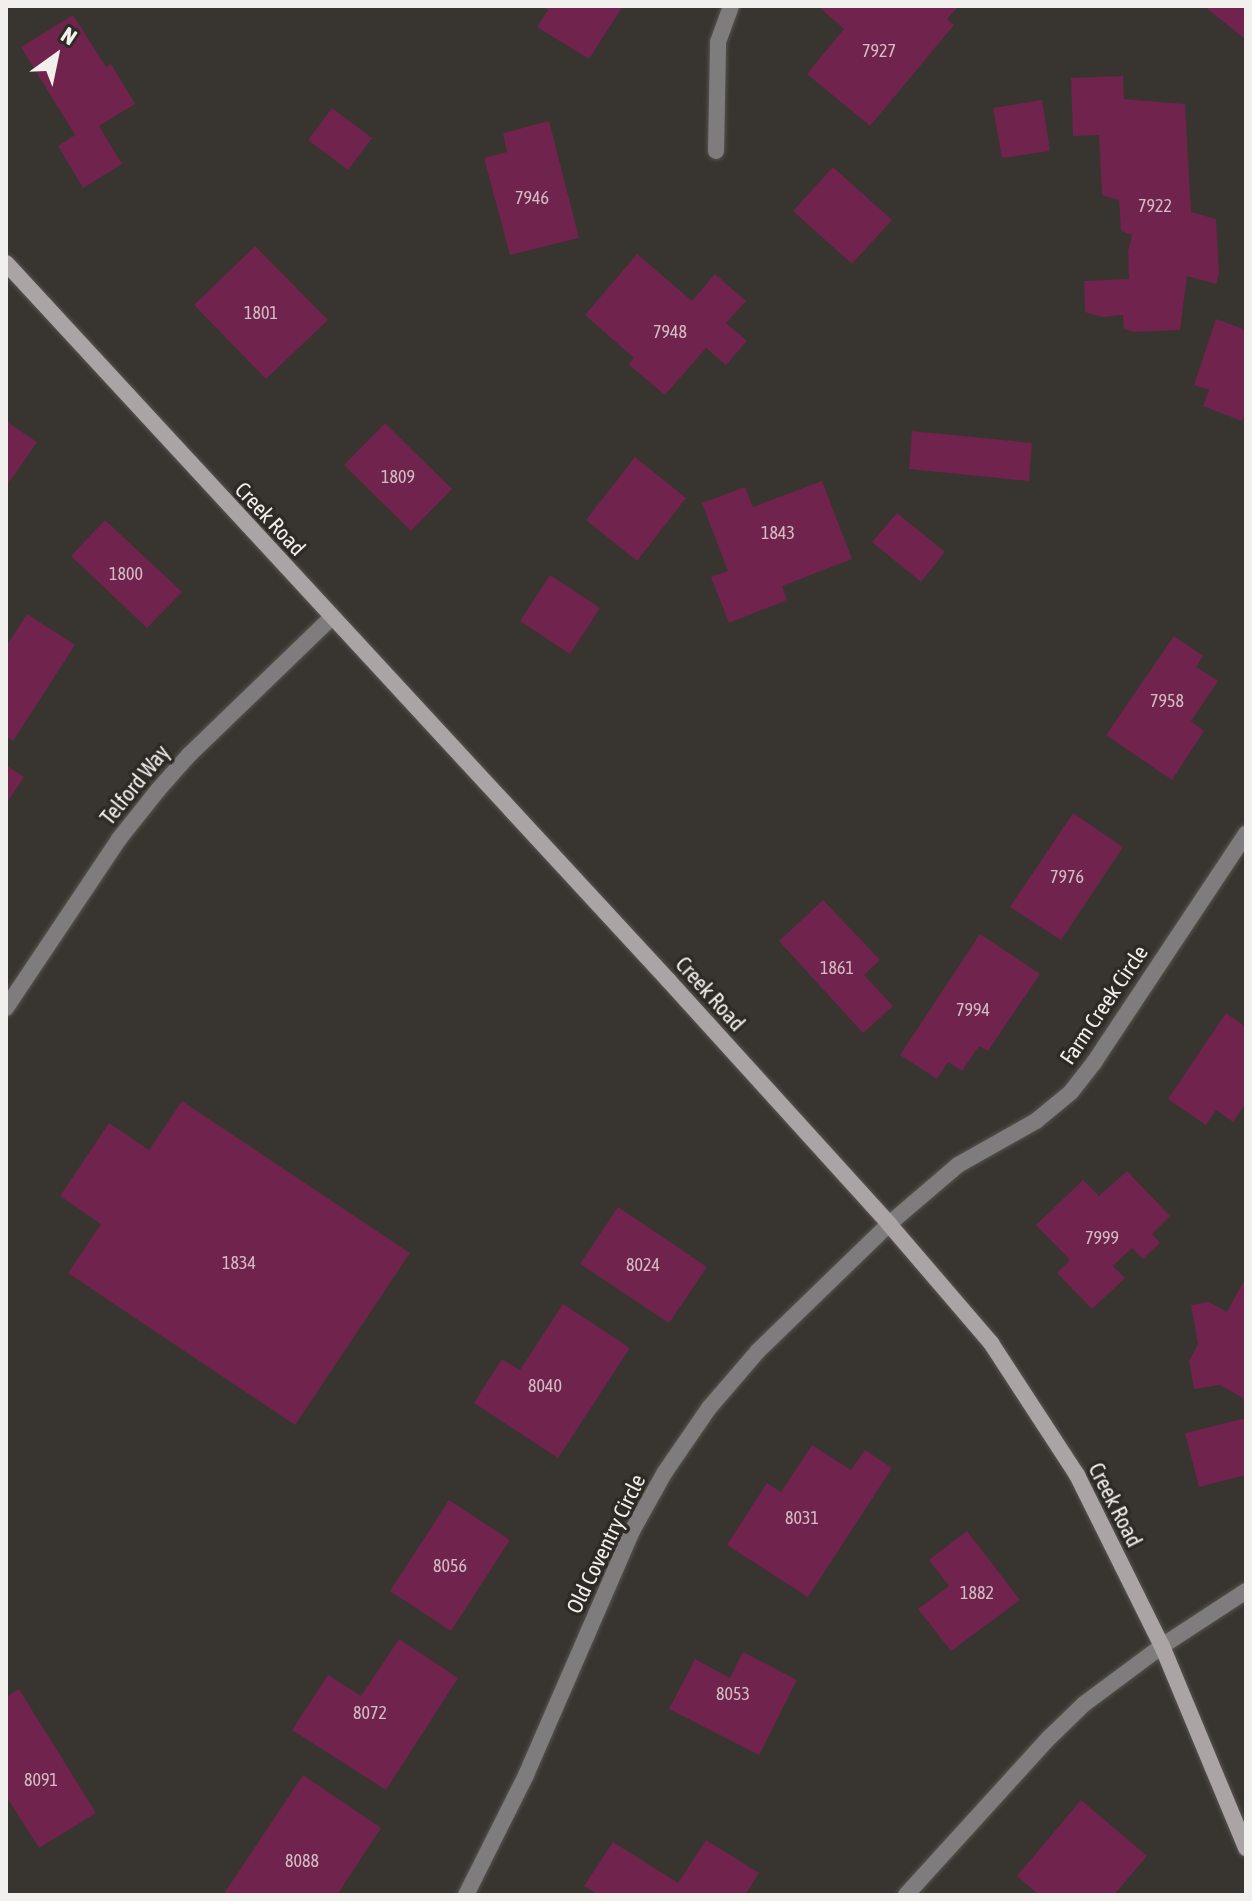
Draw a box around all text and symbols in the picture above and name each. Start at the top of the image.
north arrow [16,16,96,96]
text: N [57,21,82,50]
house number: 7927 [862,40,896,62]
house number: 7946 [515,187,549,209]
house number: 7922 [1138,195,1172,217]
house number: 1801 [244,302,278,324]
house number: 7948 [653,321,687,343]
house number: 1809 [381,466,415,488]
street label: Creek Road [229,477,311,561]
house number: 1843 [761,522,795,544]
house number: 1800 [109,563,143,585]
house number: 7958 [1150,690,1184,712]
street label: Telford Way [95,740,175,830]
house number: 7976 [1050,866,1084,888]
street label: Farm Creek Circle [1054,940,1154,1070]
street label: Creek Road [670,951,750,1037]
house number: 1861 [820,957,854,979]
house number: 7994 [956,999,990,1021]
house number: 7999 [1085,1227,1119,1249]
house number: 1834 [222,1252,256,1274]
house number: 8024 [626,1254,660,1276]
house number: 8040 [528,1375,562,1397]
street label: Creek Road [1083,1458,1147,1552]
street label: Old Coventry Circle [561,1470,651,1618]
house number: 8031 [785,1507,819,1529]
house number: 8056 [433,1555,467,1577]
house number: 1882 [960,1582,994,1604]
house number: 8053 [716,1683,750,1705]
house number: 8072 [353,1702,387,1724]
house number: 8091 [24,1769,58,1791]
house number: 8088 [285,1850,319,1872]

